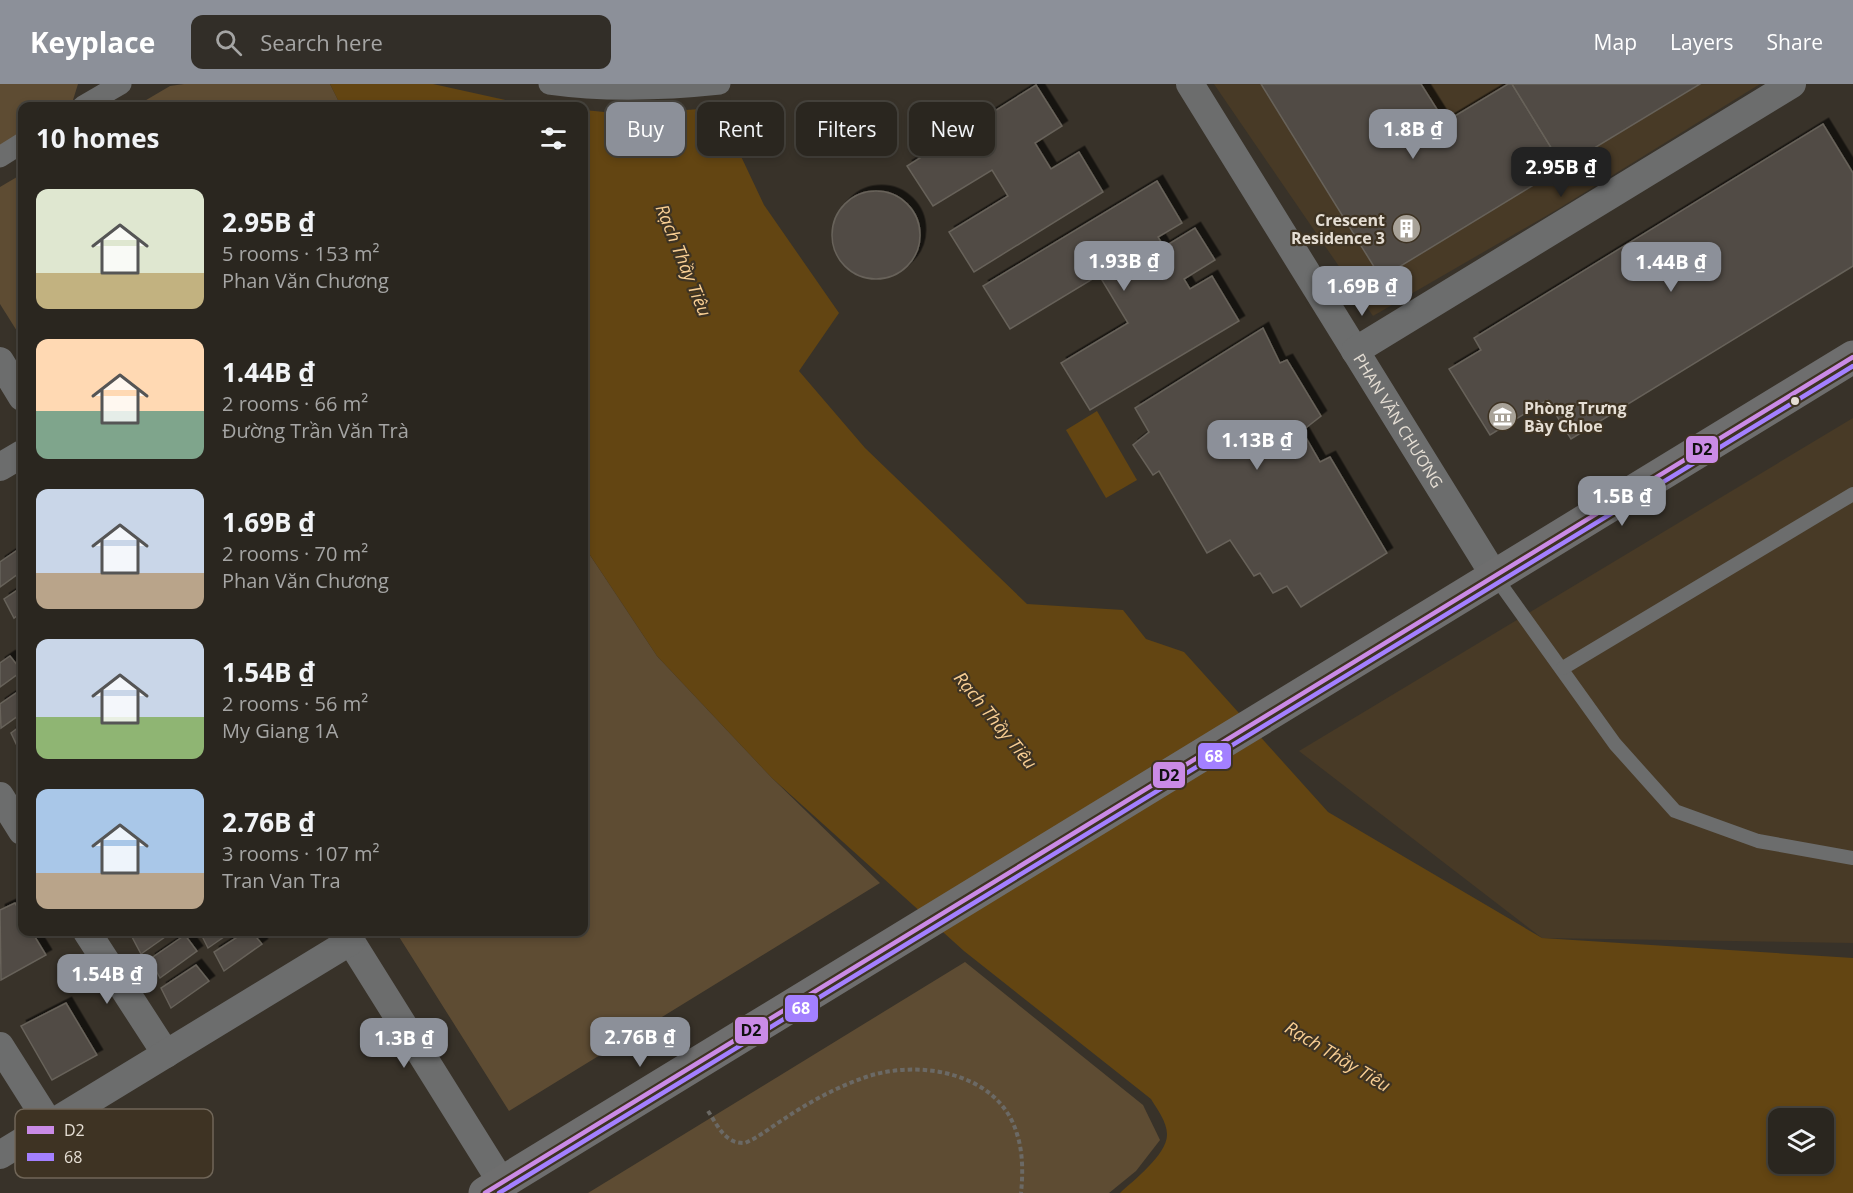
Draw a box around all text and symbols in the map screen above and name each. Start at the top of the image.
search box [191,15,611,69]
text: Keyplace [30,23,155,61]
icon: search [212,26,245,59]
text: Search here [260,27,383,57]
text: Map [1594,28,1637,56]
text: Layers [1670,28,1734,56]
text: Share [1767,28,1823,56]
chip: Buy [606,102,685,156]
chip: Rent [697,102,784,156]
chip: Filters [796,102,897,156]
chip: New [909,102,995,156]
pin: 1.8B ₫ [1364,109,1462,160]
text: 1.8B ₫ [1383,115,1443,142]
text: 10 homes [36,120,160,156]
icon: filters [537,122,570,155]
pin: 2.95B ₫ [1506,147,1616,198]
text: 2.95B ₫ [1525,153,1597,180]
water label: Rạch Thầy Tiêu [651,200,717,320]
text: 2.95B ₫ [222,204,315,240]
place label: Crescent Residence 3 [1291,209,1385,249]
icon: home [84,213,156,285]
building icon: Crescent Residence 3 [1390,213,1422,245]
text: 5 rooms · 153 m² [222,240,380,267]
pin: 1.93B ₫ [1069,241,1179,292]
pin: 1.44B ₫ [1616,242,1726,293]
text: 1.93B ₫ [1088,247,1160,274]
text: 1.44B ₫ [1635,248,1707,275]
pin: 1.69B ₫ [1307,266,1417,317]
text: Phan Văn Chương [222,267,389,294]
text: 1.69B ₫ [1326,272,1398,299]
street label: PHAN VĂN CHƯƠNG [1349,349,1448,492]
text: 1.44B ₫ [222,354,315,390]
icon: home [84,363,156,435]
text: 2 rooms · 66 m² [222,390,368,417]
unlabelled marker [1789,395,1801,407]
place label: Phòng Trưng Bày Chloe [1524,397,1626,437]
museum icon: Phòng Trưng Bày Chloe [1487,401,1519,433]
text: Đường Trần Văn Trà [222,417,409,444]
pin: 1.13B ₫ [1202,420,1312,471]
text: 1.13B ₫ [1221,426,1293,453]
line badge: D2 [1685,435,1719,464]
text: D2 [1692,438,1713,460]
pin: 1.5B ₫ [1573,476,1671,527]
text: 1.5B ₫ [1592,482,1652,509]
text: 1.69B ₫ [222,504,315,540]
icon: home [84,513,156,585]
text: 2 rooms · 70 m² [222,540,368,567]
text: Phan Văn Chương [222,567,389,594]
text: 1.54B ₫ [222,654,315,690]
icon: home [84,663,156,735]
water label: Rạch Thầy Tiêu [949,666,1043,774]
text: 2 rooms · 56 m² [222,690,368,717]
text: My Giang 1A [222,717,338,744]
line badge: 68 [1197,742,1232,770]
text: 68 [1205,745,1223,767]
line badge: D2 [1152,761,1186,789]
text: D2 [1159,764,1180,786]
text: 2.76B ₫ [222,804,315,840]
icon: home [84,813,156,885]
text: 3 rooms · 107 m² [222,840,380,867]
text: Tran Van Tra [222,867,341,894]
pin: 1.54B ₫ [52,954,162,1005]
text: 1.54B ₫ [71,960,143,987]
line badge: 68 [784,994,819,1023]
text: 68 [792,997,810,1019]
water label: Rạch Thầy Tiêu [1281,1015,1395,1097]
line badge: D2 [734,1016,769,1045]
pin: 2.76B ₫ [585,1017,695,1068]
pin: 1.3B ₫ [355,1018,453,1069]
text: D2 [741,1019,762,1041]
text: 2.76B ₫ [604,1023,676,1050]
text: 1.3B ₫ [374,1024,434,1051]
map controls [1768,1108,1834,1174]
button: layers [1768,1108,1834,1174]
legend [15,1109,213,1178]
text: D2 [64,1119,85,1141]
text: 68 [64,1146,82,1168]

